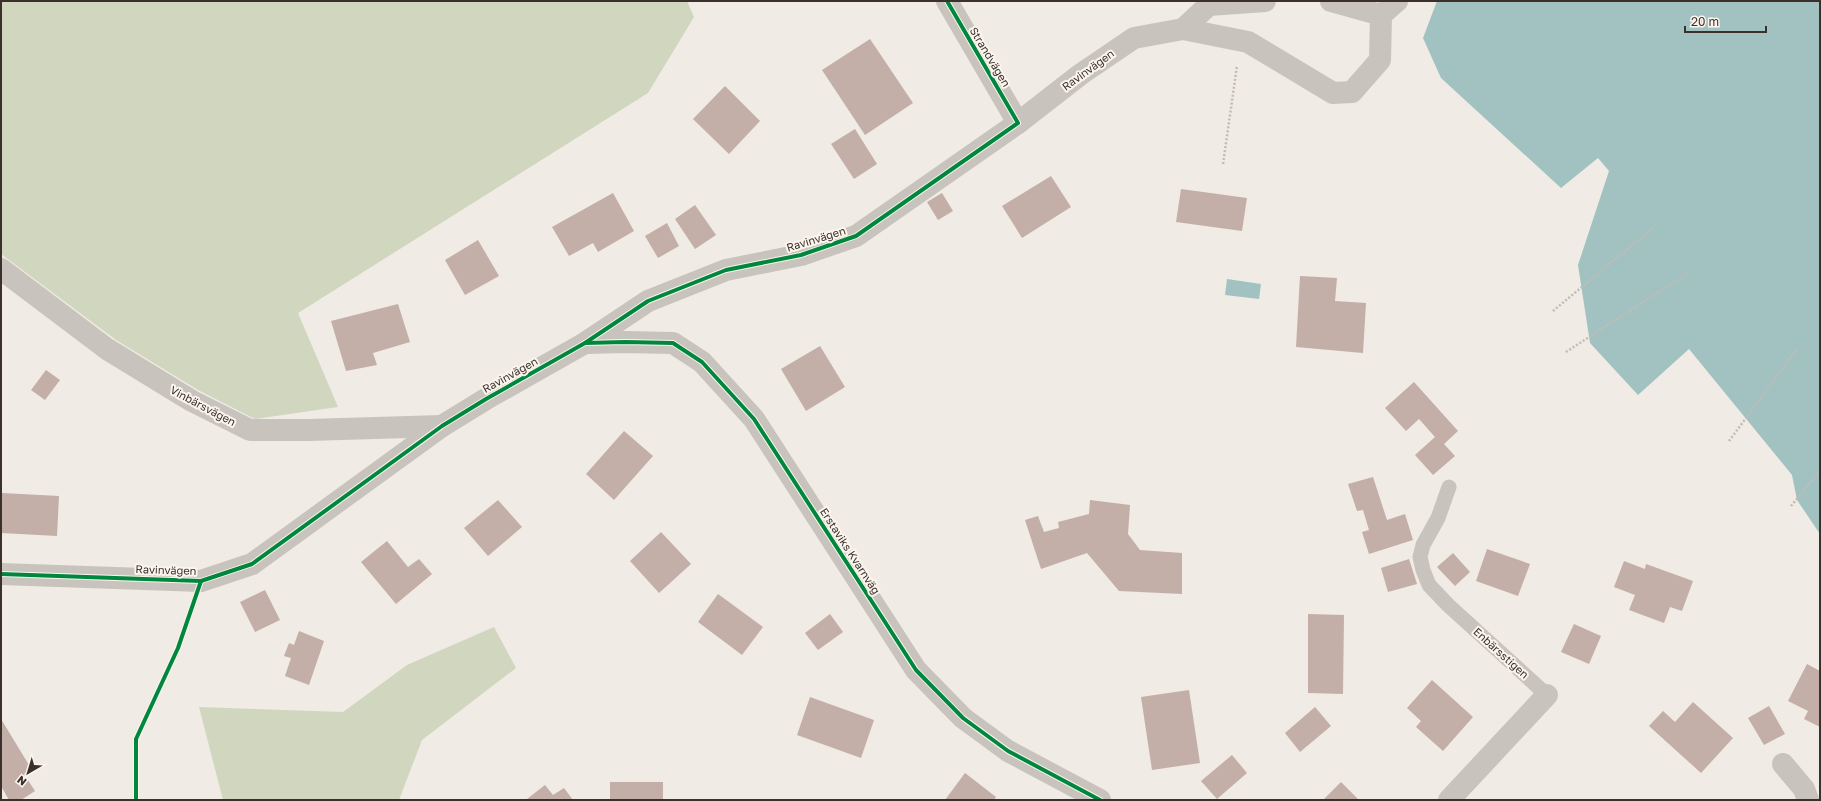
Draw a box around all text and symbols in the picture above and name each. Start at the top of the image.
scale bar [1685,8,1766,34]
text: 20 m [1691,14,1719,29]
street label: Strandvägen [968,25,1013,89]
street label: Ravinvägen [1059,46,1116,93]
street label: Ravinvägen [785,223,847,254]
street label: Ravinvägen [480,354,540,395]
street label: Vinbärsvägen [168,383,238,428]
street label: Erstaviks Kvarnväg [818,505,883,596]
street label: Ravinvägen [135,562,197,577]
street label: Enbärsstigen [1471,624,1532,681]
north arrow [8,753,48,793]
text: N [14,774,29,789]

